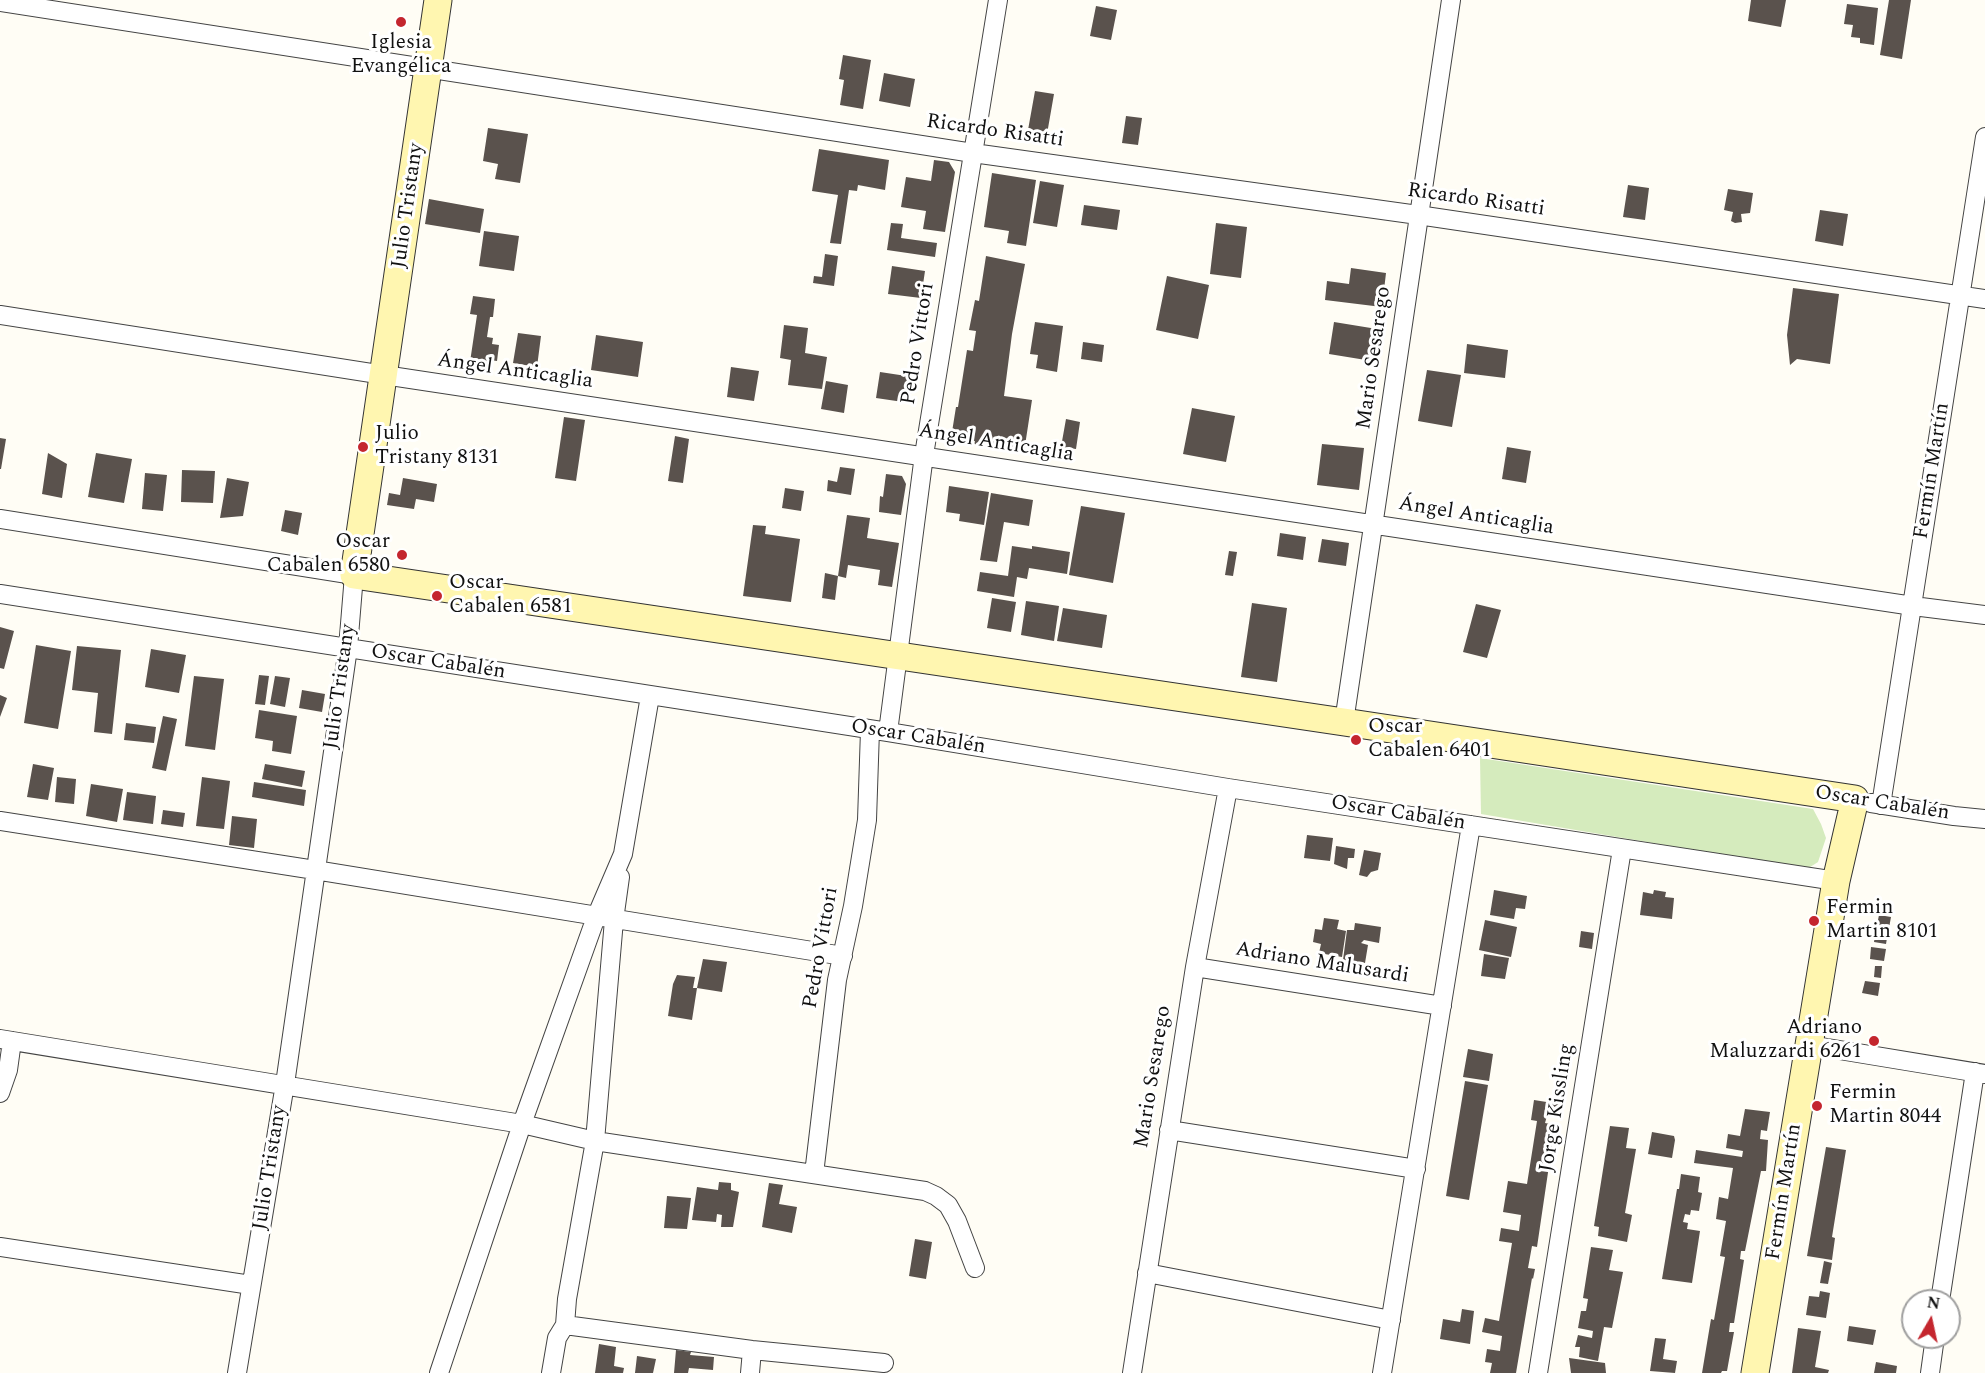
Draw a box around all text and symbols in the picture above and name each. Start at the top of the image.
marker: Iglesia Evangélica [394,15,408,29]
place label: Iglesia Evangélica [351,31,451,81]
street label: Ricardo Risatti [925,110,1065,154]
street label: Julio Tristany [388,142,430,270]
street label: Ricardo Risatti [1406,179,1546,223]
street label: Pedro Vittori [897,281,941,407]
street label: Mario Sesarego [1352,285,1398,431]
street label: Ángel Anticaglia [435,349,595,395]
street label: Fermín Martín [1910,401,1956,541]
street label: Ángel Anticaglia [916,419,1076,469]
place label: Julio Tristany 8131 [375,422,499,472]
marker: Julio Tristany 8131 [356,440,370,454]
street label: Ángel Anticaglia [1396,492,1556,542]
place label: Oscar Cabalen 6580 [267,530,390,580]
marker: Oscar Cabalen 6580 [395,548,409,562]
place label: Oscar Cabalen 6581 [449,571,572,621]
marker: Oscar Cabalen 6581 [430,589,444,603]
street label: Julio Tristany [320,623,362,751]
street label: Oscar Cabalén [369,640,507,686]
street label: Oscar Cabalén [849,715,987,761]
place label: Oscar Cabalen 6401 [1368,715,1491,765]
marker: Oscar Cabalen 6401 [1349,733,1363,747]
street label: Oscar Cabalén [1813,781,1951,827]
street label: Oscar Cabalén [1329,791,1467,837]
street label: Pedro Vittori [799,885,845,1011]
place label: Fermin Martin 8101 [1826,896,1938,946]
marker: Fermin Martin 8101 [1807,914,1821,928]
street label: Adriano Malusardi [1233,938,1411,990]
street label: Mario Sesarego [1130,1004,1178,1150]
place label: Adriano Maluzzardi 6261 [1709,1016,1862,1066]
marker: Adriano Maluzzardi 6261 [1867,1034,1881,1048]
street label: Jorge Kissling [1535,1042,1581,1174]
place label: Fermin Martin 8044 [1829,1081,1941,1131]
marker: Fermin Martin 8044 [1810,1099,1824,1113]
street label: Julio Tristany [249,1104,293,1232]
street label: Fermín Martín [1762,1122,1808,1262]
north arrow [1901,1289,1961,1349]
text: N [1925,1290,1942,1316]

